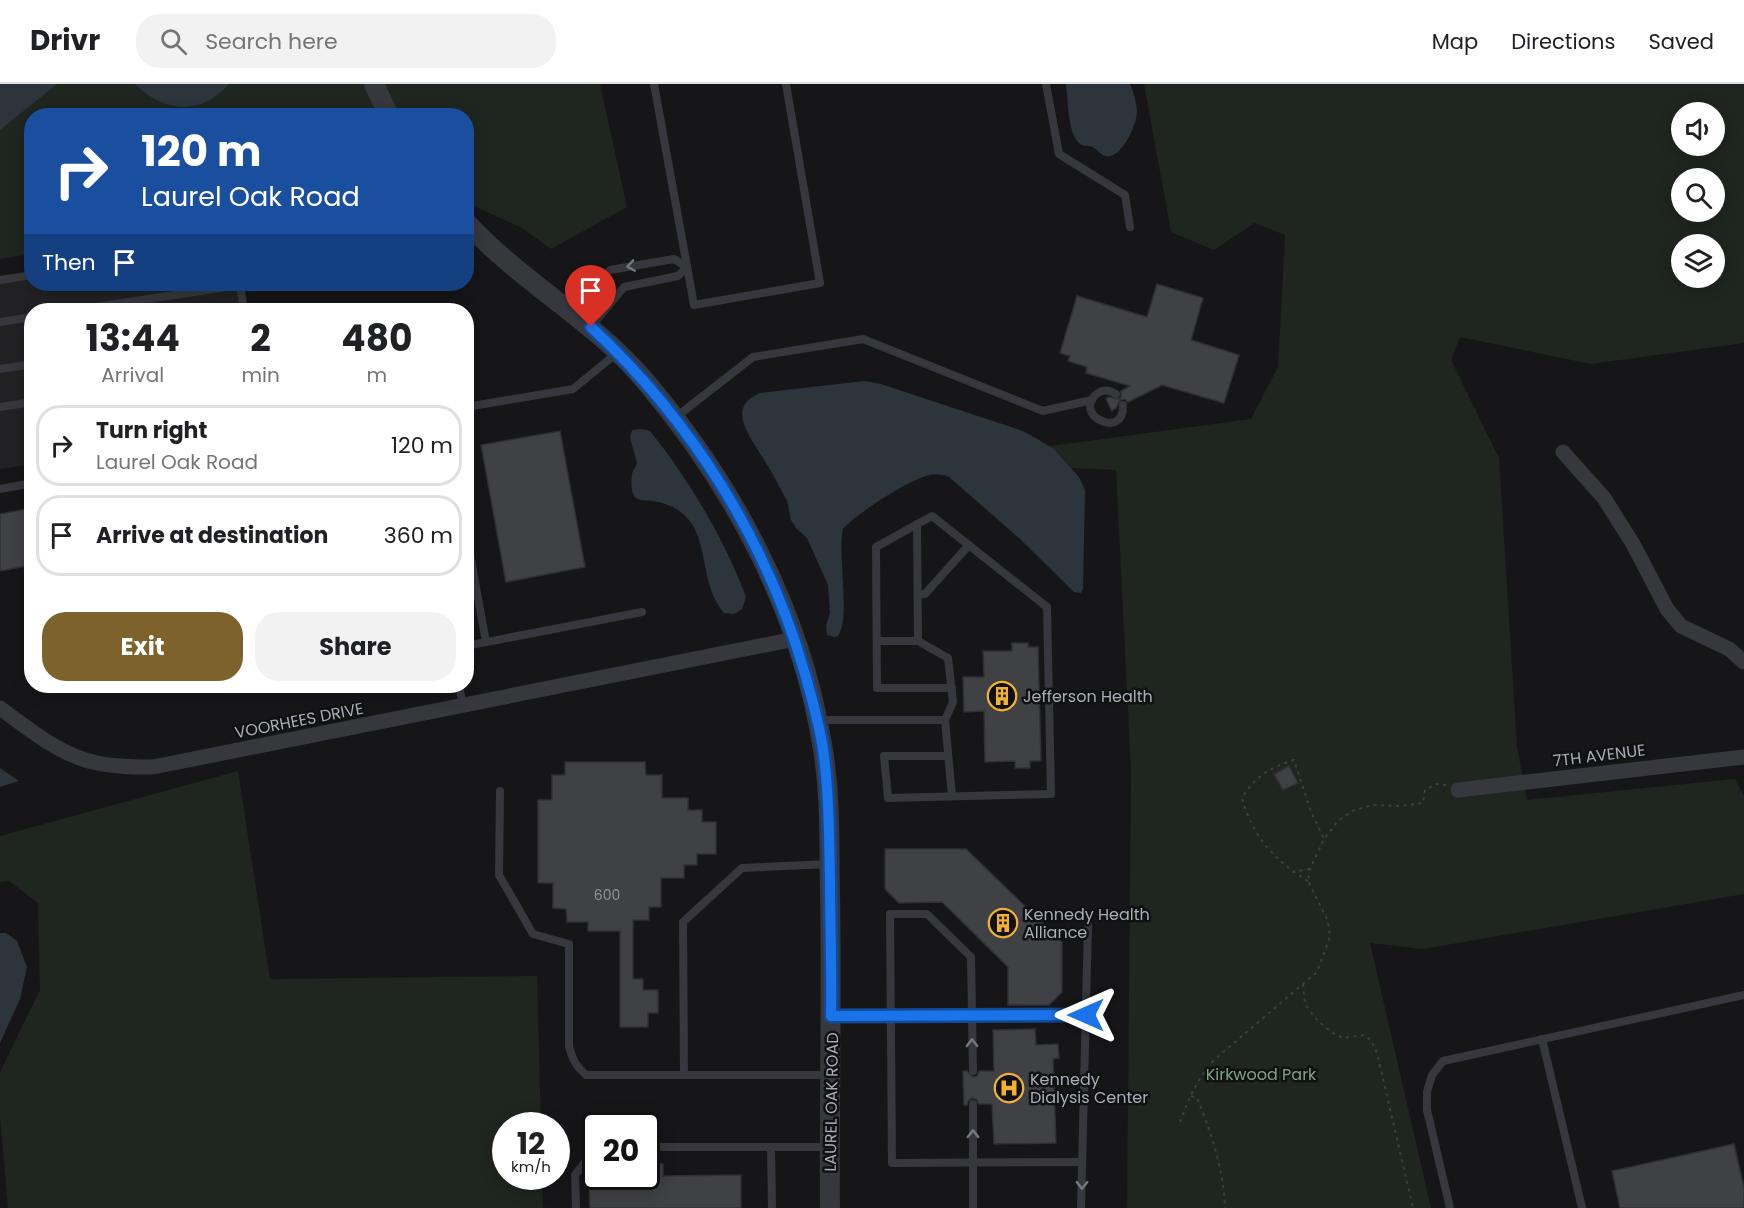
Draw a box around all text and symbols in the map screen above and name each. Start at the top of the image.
search box [136,14,556,68]
text: Drivr [30,21,100,60]
icon: search [157,25,190,58]
text: Search here [205,26,338,57]
text: Map [1432,27,1478,56]
text: Directions [1511,27,1615,56]
text: Saved [1648,27,1714,56]
map controls [1671,102,1725,288]
button: sound [1671,102,1725,156]
text: 120 m [141,122,262,181]
icon: right [42,132,120,210]
button: search [1671,168,1725,222]
text: Laurel Oak Road [141,178,360,215]
button: layers [1671,234,1725,288]
icon: arrive [108,246,141,279]
text: Then [42,247,96,278]
one-way arrow [627,260,636,272]
pin [565,265,616,327]
icon: arrive [574,274,607,307]
text: 13:44 [86,313,180,364]
text: 2 [250,313,271,364]
text: 480 [341,313,412,364]
text: Arrival [101,361,164,389]
text: min [241,361,280,389]
text: m [367,361,387,389]
text: Turn right [96,415,207,446]
icon: right [45,429,78,462]
text: 120 m [391,430,453,461]
text: Laurel Oak Road [96,448,258,476]
icon: arrive [45,519,78,552]
text: Arrive at destination [96,520,328,551]
text: 360 m [384,520,453,551]
button: Exit [42,612,243,681]
button: Share [255,612,456,681]
building icon: Jefferson Health [986,680,1018,712]
place label: Jefferson Health [1023,685,1153,708]
street label: VOORHEES DRIVE [233,697,366,744]
street label: 7TH AVENUE [1552,738,1647,773]
house number: 600 [594,885,620,905]
place label: Kennedy Health Alliance [1024,903,1150,944]
building icon: Kennedy Health Alliance [987,907,1019,939]
position arrow [1054,983,1118,1047]
street label: LAUREL OAK ROAD [819,1032,844,1172]
one-way arrow [966,1039,978,1048]
park label: Kirkwood Park [1206,1063,1317,1086]
place label: Kennedy Dialysis Center [1030,1068,1148,1109]
hospital icon: Kennedy Dialysis Center [993,1072,1025,1104]
speed limit sign: 20 [582,1112,660,1190]
text: 12 [517,1122,545,1165]
one-way arrow [967,1129,979,1138]
text: km/h [511,1156,551,1177]
one-way arrow [1076,1181,1088,1190]

